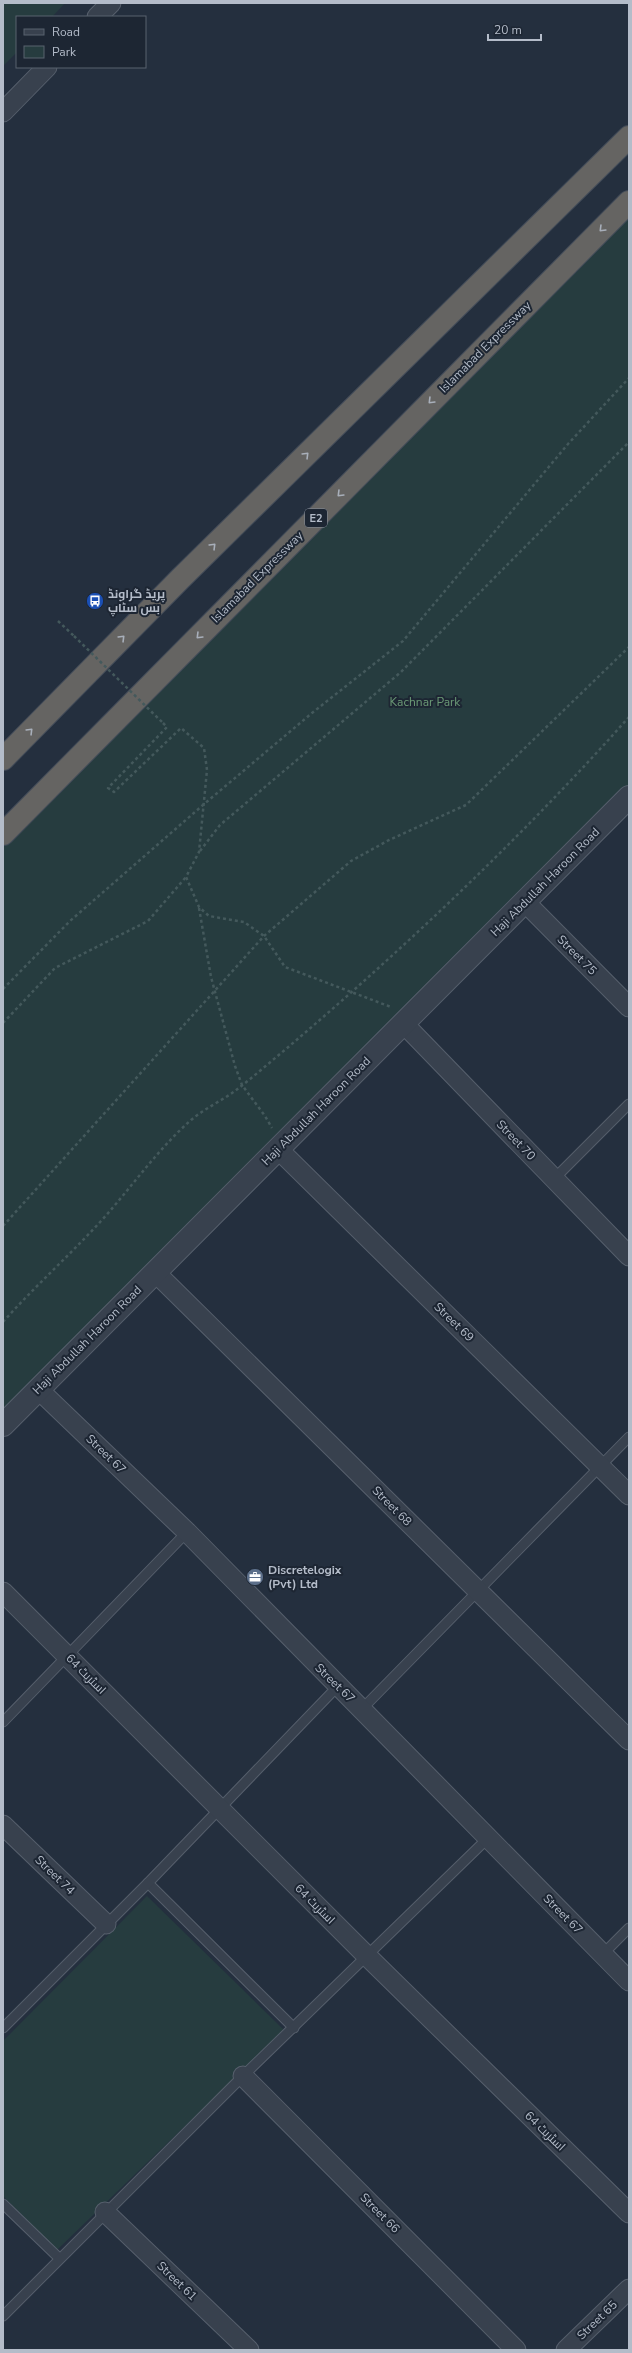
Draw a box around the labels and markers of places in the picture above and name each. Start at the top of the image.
place label: پریڈ گراونڈ بس سٹاپ [108,586,166,617]
bus stop icon: پریڈ گراونڈ بس سٹاپ [85,591,105,611]
place label: Discretelogix (Pvt) Ltd [268,1562,342,1592]
office icon: Discretelogix (Pvt) Ltd [245,1567,265,1587]

